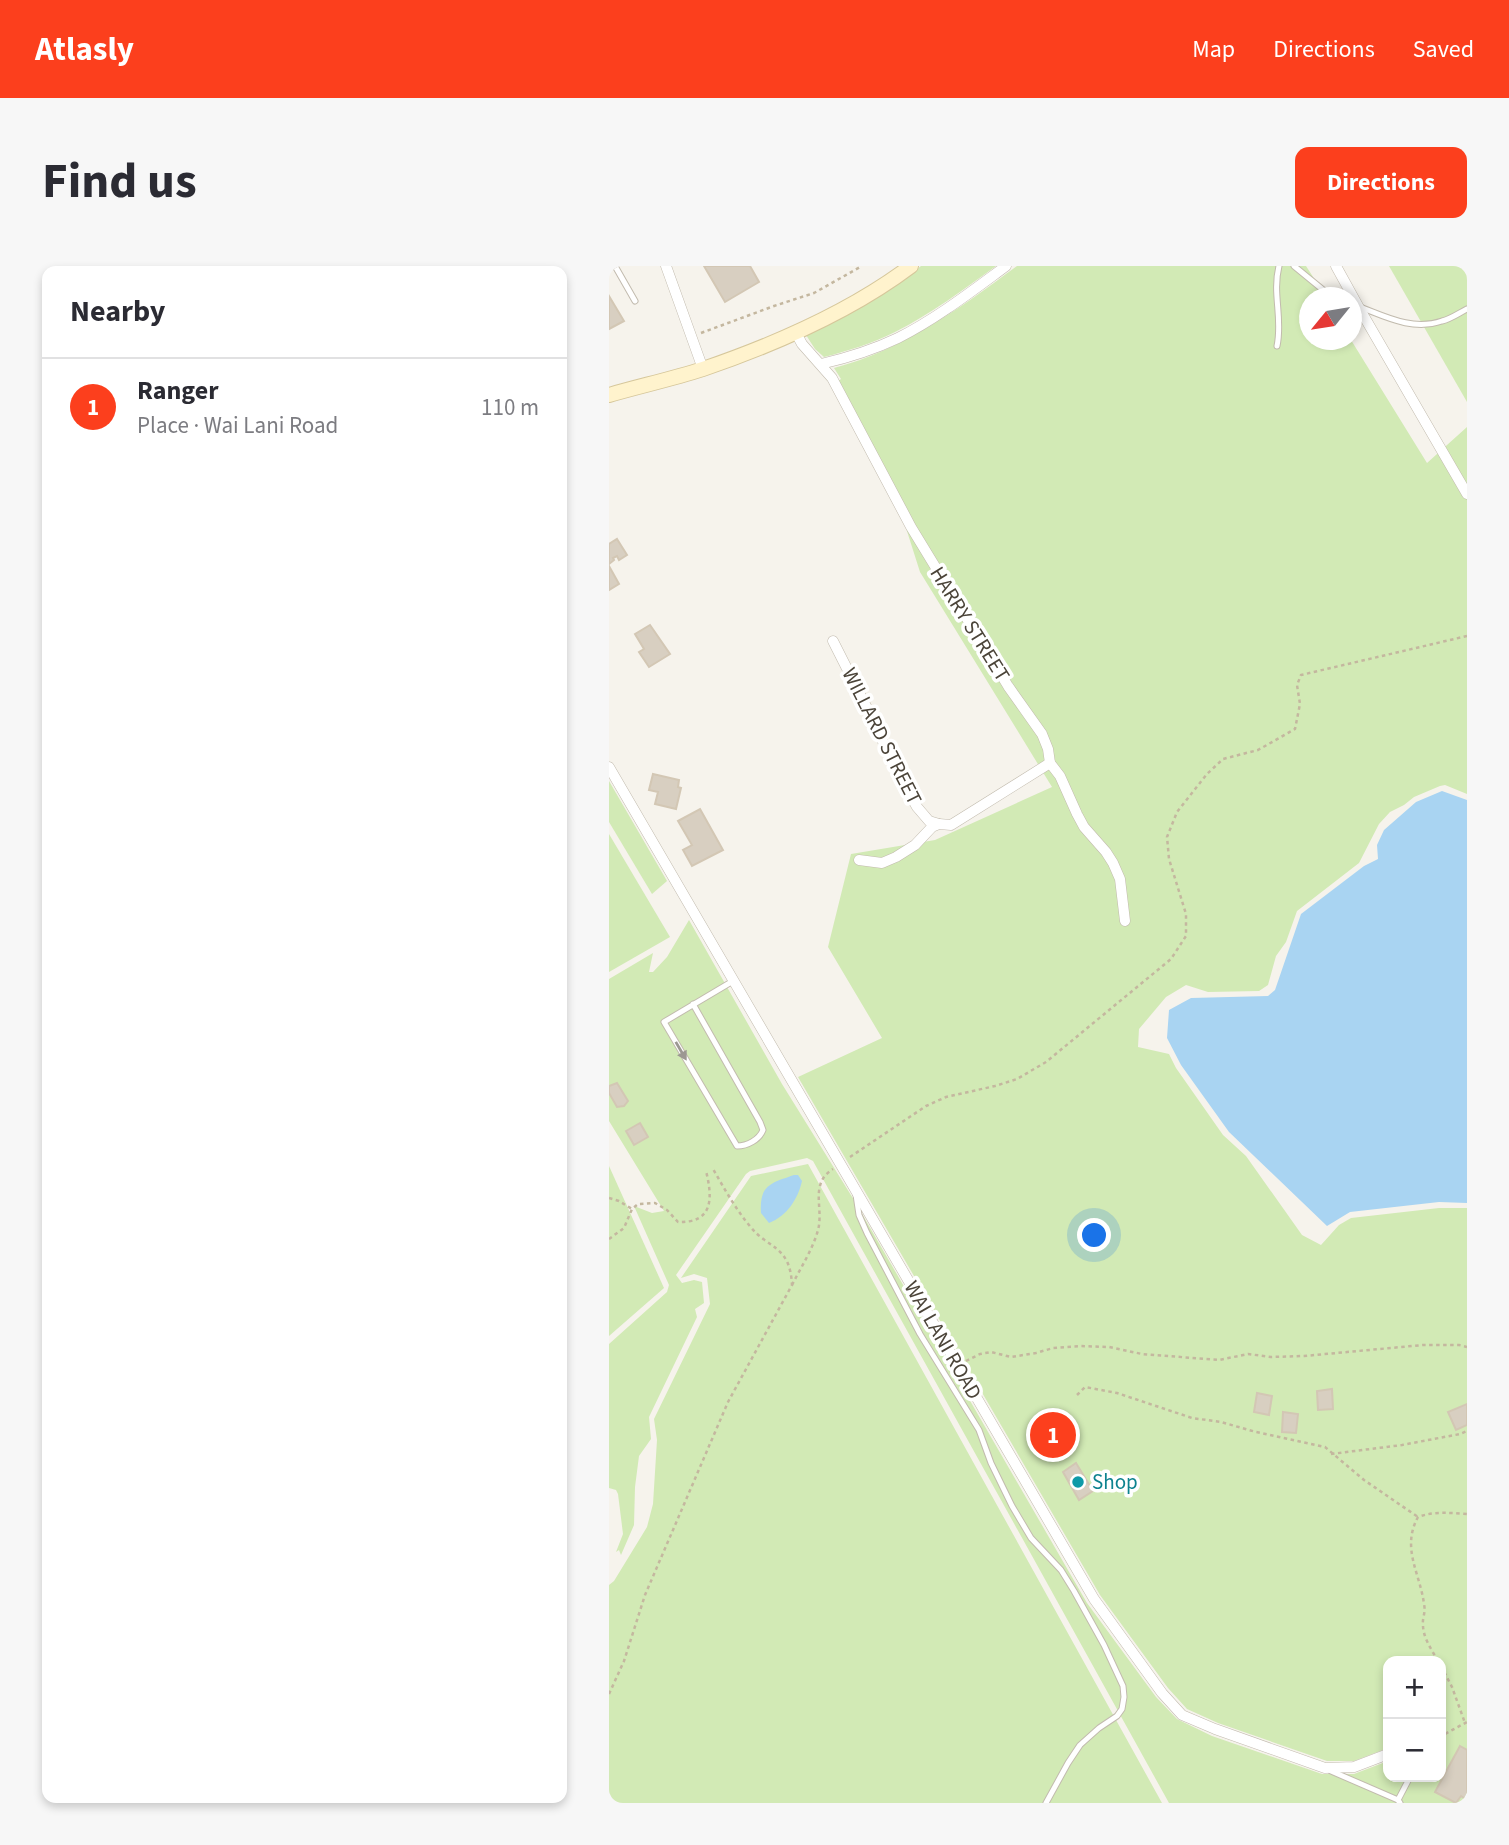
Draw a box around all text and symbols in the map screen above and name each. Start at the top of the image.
text: Atlasly [35,26,134,73]
text: Map [1192,32,1235,67]
text: Directions [1273,32,1375,67]
text: Saved [1413,32,1474,67]
text: Find us [42,147,197,217]
button: Directions [1295,147,1467,218]
north arrow [1299,287,1362,350]
text: Nearby [70,290,165,333]
text: Ranger [137,372,219,409]
text: 1 [87,391,99,424]
text: 110 m [481,391,539,424]
text: Place · Wai Lani Road [137,409,338,442]
street label: HARRY STREET [923,561,1017,687]
street label: WILLARD STREET [835,662,929,810]
one-way arrow [675,1042,687,1061]
your location [1077,1218,1111,1252]
street label: WAI LANI ROAD [897,1275,989,1405]
pin: 1 [1030,1409,1076,1461]
place label: Shop [1092,1467,1138,1497]
marker: Shop [1070,1474,1086,1490]
map controls [1383,1656,1446,1782]
button: + [1383,1656,1446,1719]
button: − [1383,1719,1446,1782]

